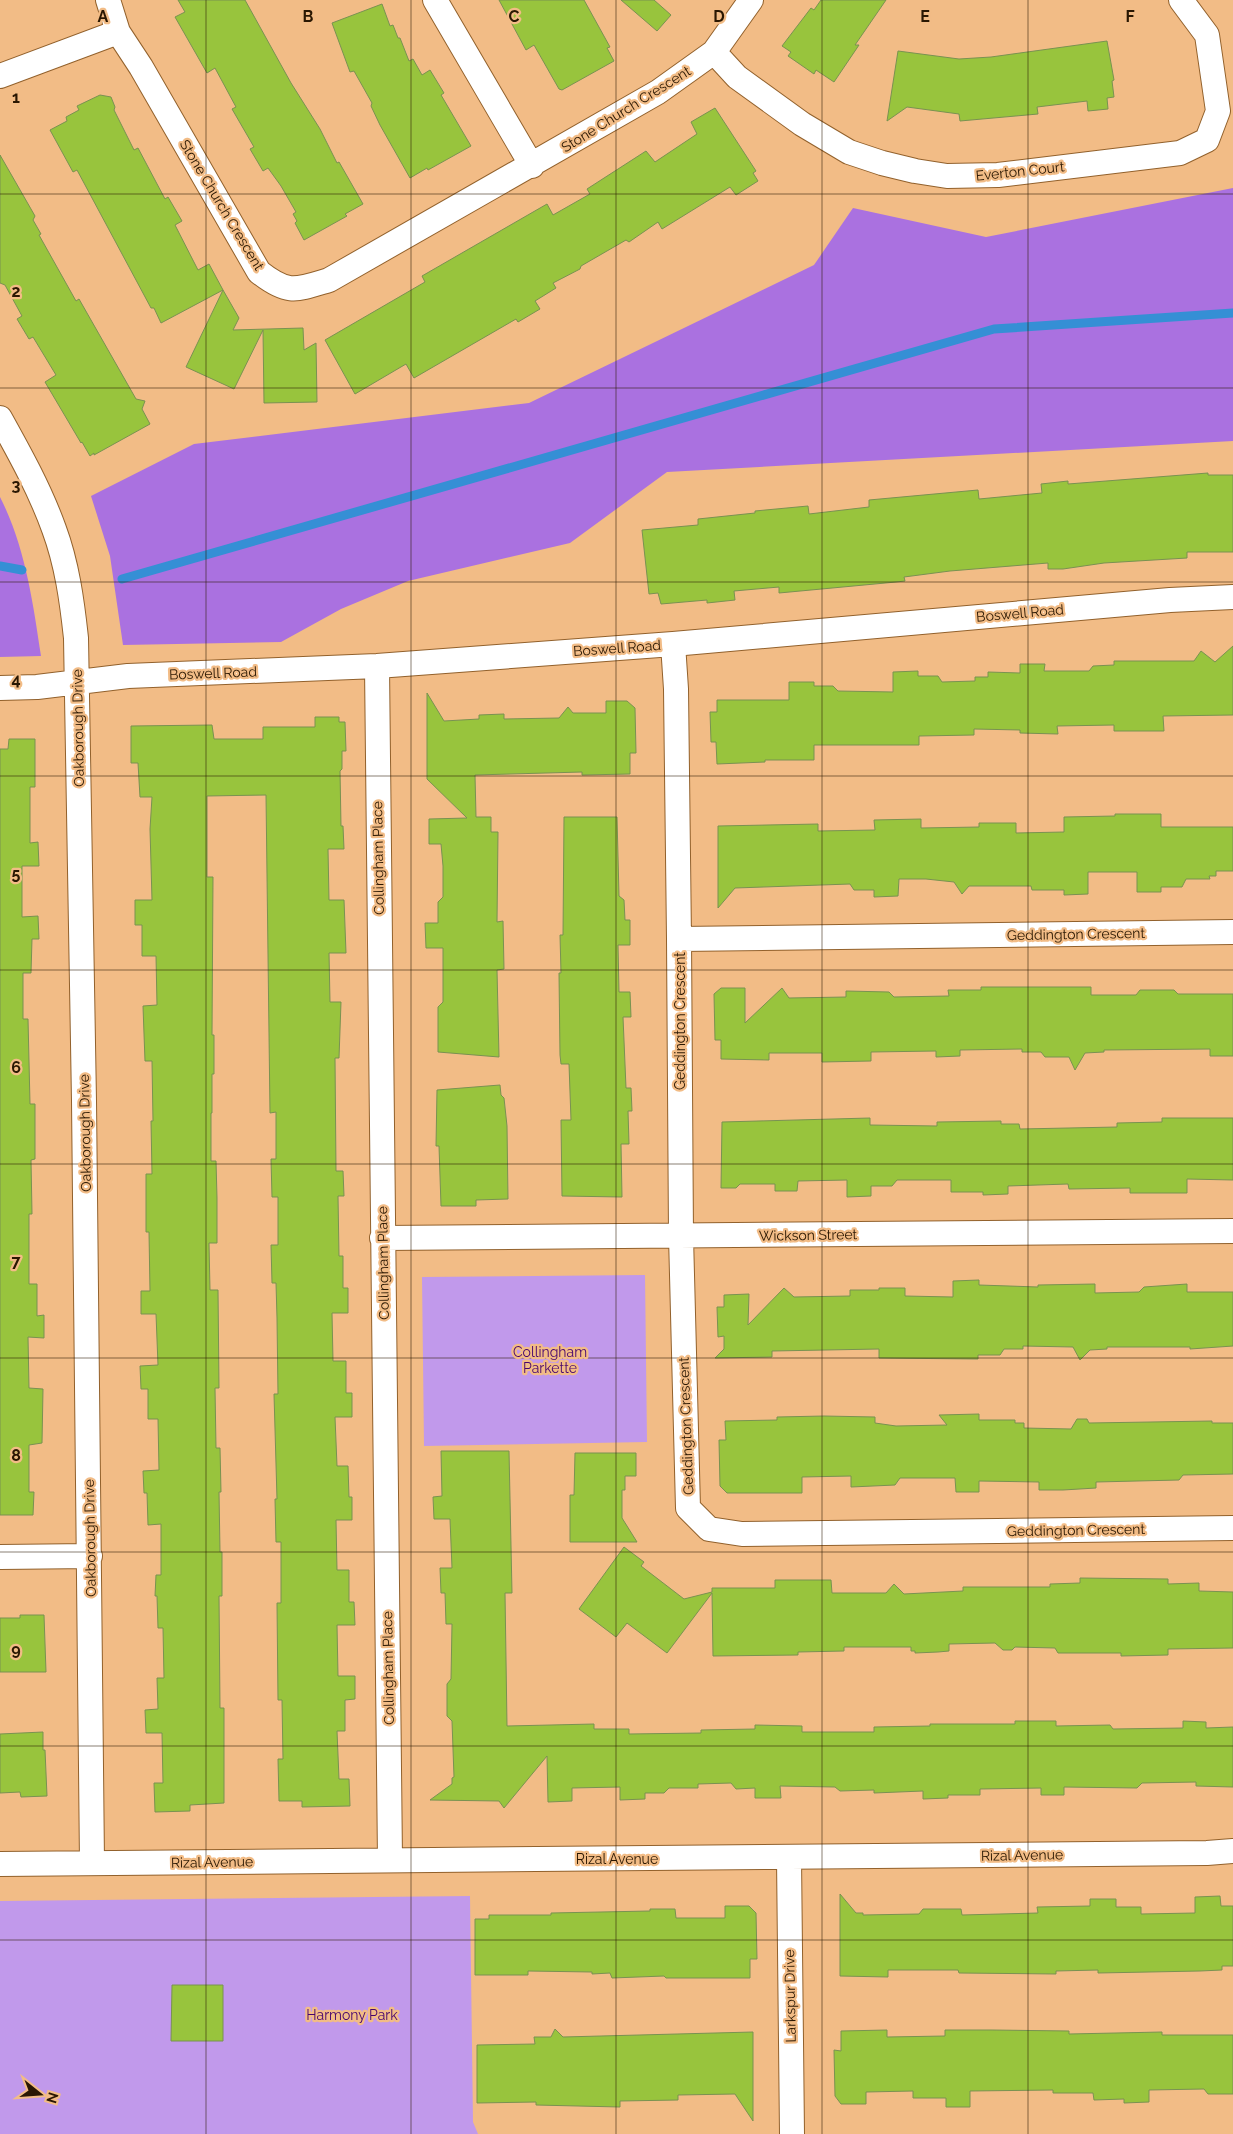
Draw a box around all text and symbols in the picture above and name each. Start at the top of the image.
text: A [98,7,109,26]
text: B [303,7,314,26]
text: C [509,7,520,26]
text: D [713,7,725,26]
text: E [920,7,930,26]
text: F [1125,7,1135,26]
street label: Stone Church Crescent [558,62,694,155]
text: 1 [12,88,20,107]
street label: Stone Church Crescent [177,137,267,273]
street label: Everton Court [975,158,1065,184]
text: 2 [11,282,21,301]
text: 3 [12,476,21,495]
street label: Boswell Road [975,601,1065,625]
street label: Boswell Road [573,637,661,659]
street label: Boswell Road [169,663,257,683]
street label: Oakborough Drive [69,669,87,787]
text: 4 [11,670,21,689]
street label: Collingham Place [369,801,387,915]
text: 5 [12,864,21,883]
street label: Geddington Crescent [1007,925,1145,943]
street label: Geddington Crescent [672,952,688,1090]
text: 6 [11,1058,21,1077]
street label: Oakborough Drive [76,1074,94,1192]
street label: Collingham Place [374,1206,392,1320]
street label: Wickson Street [759,1226,858,1244]
text: 7 [12,1252,21,1271]
park label: Collingham Parkette [513,1344,587,1376]
street label: Geddington Crescent [676,1356,696,1495]
text: 8 [11,1446,21,1465]
street label: Oakborough Drive [81,1479,99,1597]
street label: Geddington Crescent [1007,1521,1145,1539]
street label: Collingham Place [379,1611,397,1725]
text: 9 [11,1640,21,1659]
street label: Rizal Avenue [981,1846,1063,1864]
street label: Rizal Avenue [576,1851,658,1867]
street label: Rizal Avenue [171,1853,253,1871]
street label: Larkspur Drive [781,1949,799,2043]
park label: Harmony Park [306,2007,398,2023]
north arrow [15,2069,65,2119]
text: N [43,2090,62,2105]

